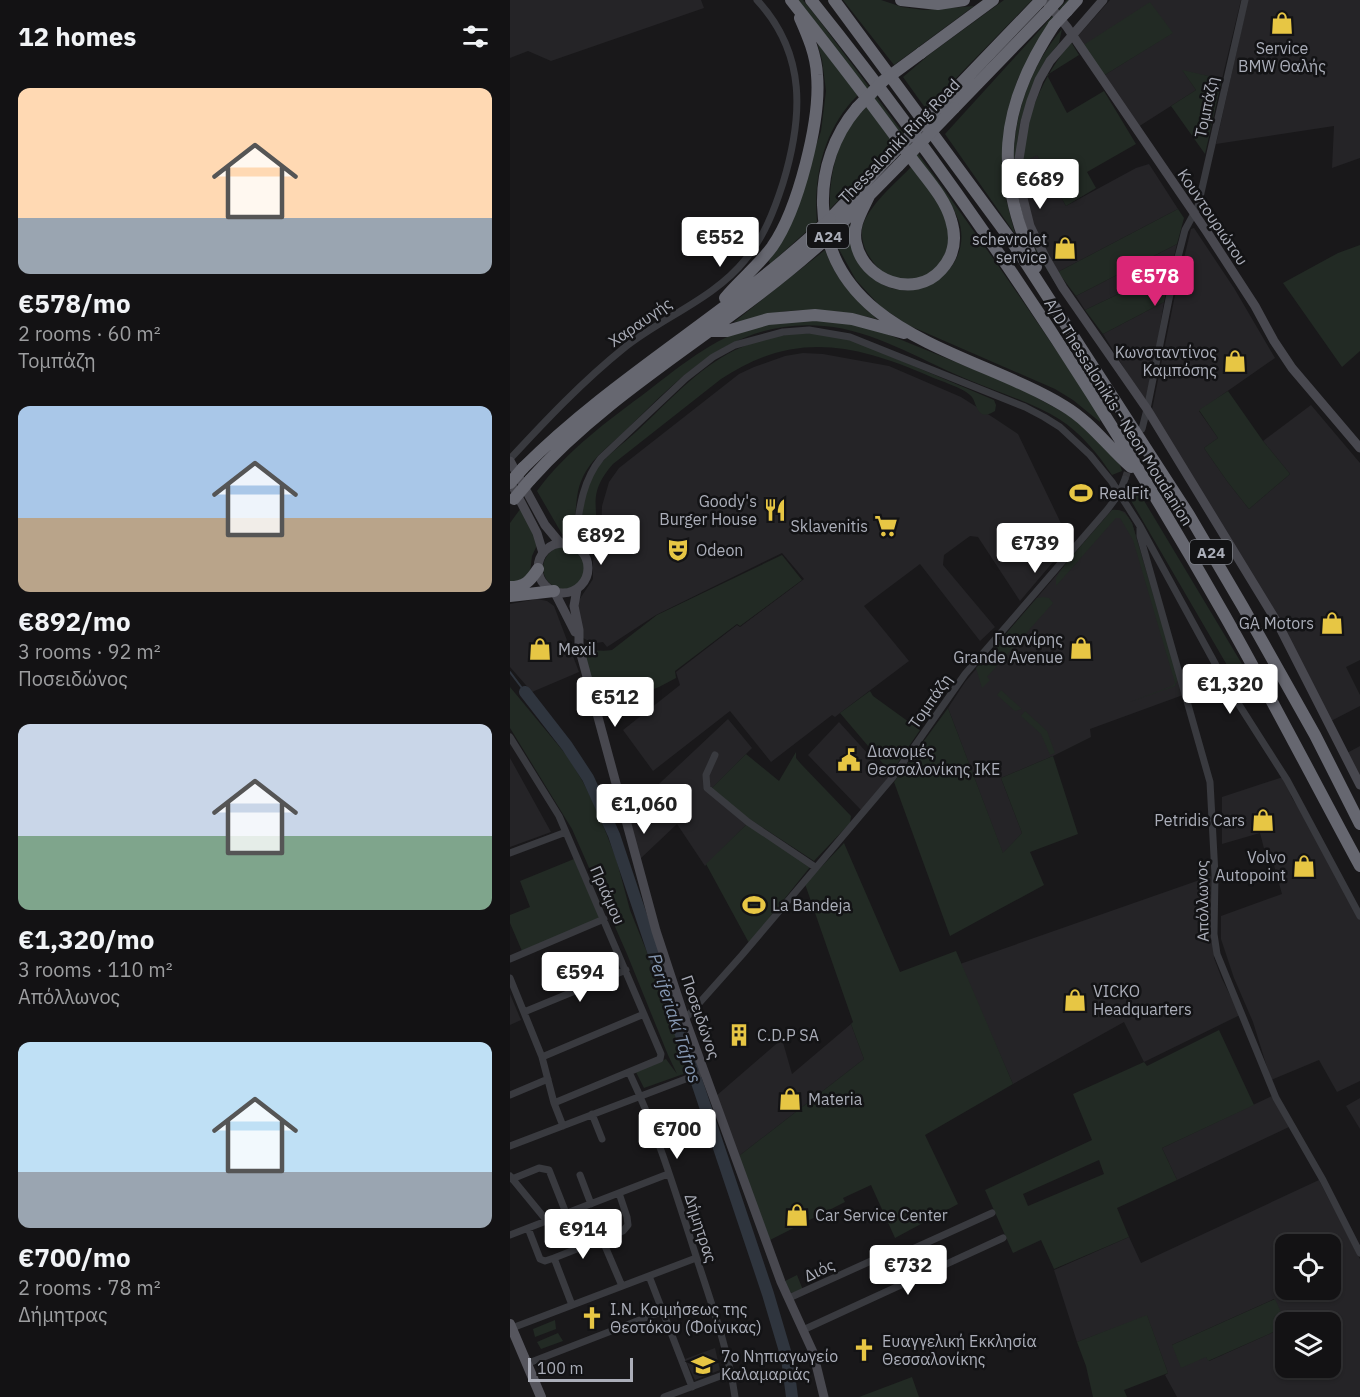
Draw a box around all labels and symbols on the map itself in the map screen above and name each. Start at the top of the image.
shop icon: Service BMW Θαλής [1269,10,1295,36]
place label: Service BMW Θαλής [1238,38,1326,76]
street label: Thessaloniki Ring Road [834,74,964,208]
street label: Τομπάζη [1190,74,1222,140]
pin: €689 [1004,159,1076,210]
street label: Κουντουριώτου [1173,165,1253,269]
pin: €552 [684,217,756,268]
road number: Α24 [807,224,849,248]
place label: schevrolet service [972,229,1047,267]
shop icon: schevrolet service [1052,235,1078,261]
pin: €578 [1119,256,1191,307]
street label: Χαραυγής [604,293,676,351]
street label: A/D Thessalonikis - Neon Moudanion [1040,295,1198,529]
place label: Κωνσταντίνος Καμπόσης [1115,342,1217,380]
shop icon: Κωνσταντίνος Καμπόσης [1222,348,1248,374]
sports icon: RealFit [1068,480,1094,506]
place label: RealFit [1099,483,1149,503]
place label: Goody's Burger House [659,491,757,529]
restaurant icon: Goody's Burger House [762,497,788,523]
supermarket icon: Sklavenitis [873,513,899,539]
pin: €892 [565,515,637,566]
place label: Sklavenitis [790,516,868,536]
pin: €739 [999,523,1071,574]
theatre icon: Odeon [665,537,691,563]
place label: Odeon [696,540,743,560]
road number: Α24 [1190,540,1232,564]
shop icon: GA Motors [1319,610,1345,636]
place label: GA Motors [1239,613,1314,633]
place label: Γιαννίρης Grande Avenue [953,629,1063,667]
shop icon: Γιαννίρης Grande Avenue [1068,635,1094,661]
shop icon: Mexil [527,636,553,662]
place label: Mexil [558,639,596,659]
pin: €1,320 [1181,664,1279,715]
street label: Τομπάζη [904,670,956,732]
pin: €512 [579,677,651,728]
place label: Διανομές Θεσσαλονίκης ΙΚΕ [867,741,1000,779]
public building icon: Διανομές Θεσσαλονίκης ΙΚΕ [836,747,862,773]
pin: €1,060 [595,784,693,835]
shop icon: Petridis Cars [1250,807,1276,833]
place label: Petridis Cars [1154,810,1245,830]
place label: Volvo Autopoint [1215,847,1286,885]
shop icon: Volvo Autopoint [1291,853,1317,879]
street label: Απόλλωνος [1191,860,1213,942]
street label: Πριάμου [586,862,630,928]
sports icon: La Bandeja [741,892,767,918]
place label: La Bandeja [772,895,851,915]
water label: Periferiakí Táfros [643,950,707,1086]
pin: €594 [544,952,616,1003]
street label: Ποσειδώνος [677,972,725,1062]
place label: VICKO Headquarters [1093,981,1192,1019]
shop icon: VICKO Headquarters [1062,987,1088,1013]
building icon: C.D.P SA [726,1022,752,1048]
place label: C.D.P SA [757,1025,819,1045]
shop icon: Materia [777,1086,803,1112]
place label: Materia [808,1089,863,1109]
pin: €700 [641,1109,713,1160]
street label: Δήμητρας [680,1191,722,1265]
shop icon: Car Service Center [784,1202,810,1228]
place label: Car Service Center [815,1205,948,1225]
pin: €914 [547,1209,619,1260]
pin: €732 [872,1245,944,1296]
street label: Διός [800,1254,838,1286]
place label: Ι.Ν. Κοιμήσεως της Θεοτόκου (Φοίνικας) [610,1299,762,1337]
church icon: Ι.Ν. Κοιμήσεως της Θεοτόκου (Φοίνικας) [579,1305,605,1331]
place label: Ευαγγελική Εκκλησία Θεσσαλονίκης [882,1331,1037,1369]
church icon: Ευαγγελική Εκκλησία Θεσσαλονίκης [851,1337,877,1363]
place label: 7ο Νηπιαγωγείο Καλαμαριάς [721,1346,838,1384]
school or university icon: 7ο Νηπιαγωγείο Καλαμαριάς [690,1352,716,1378]
scale bar [528,1355,633,1382]

